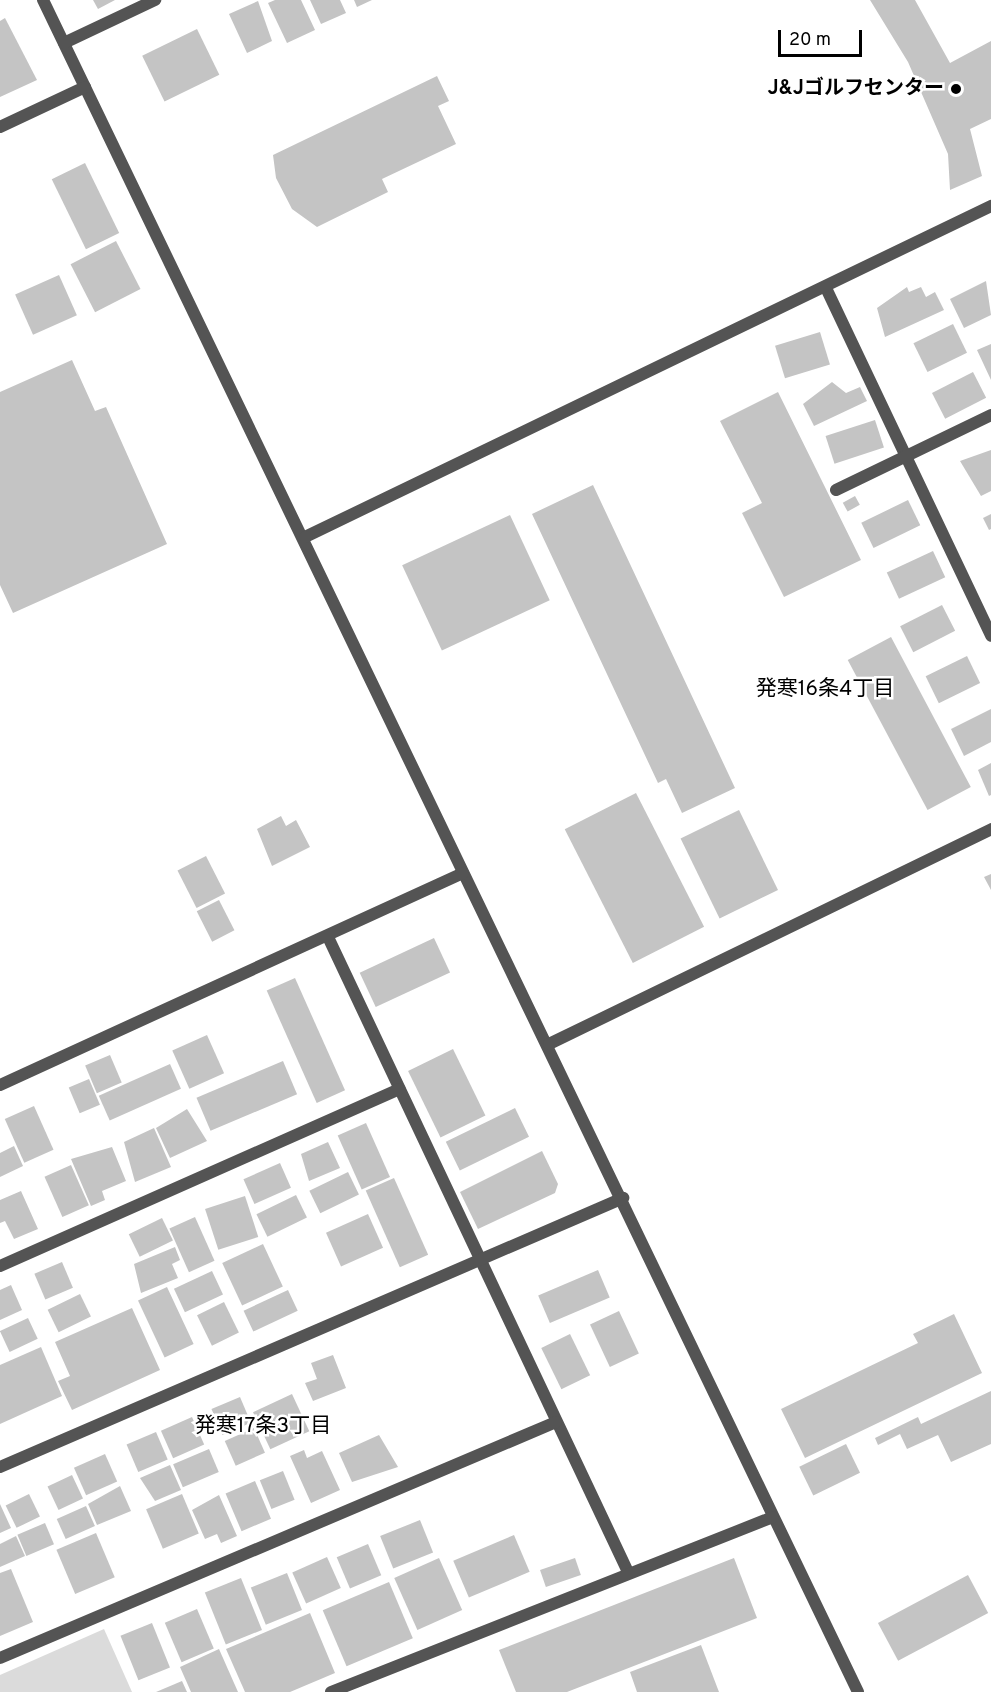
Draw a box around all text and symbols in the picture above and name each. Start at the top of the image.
scale bar [781,18,865,56]
text: 20 m [789,29,831,52]
place label: J&Jゴルフセンター [767,77,944,101]
marker: J&Jゴルフセンター [949,82,963,96]
district label: 発寒16条4丁目 [756,677,894,703]
district label: 発寒17条3丁目 [195,1414,331,1440]

